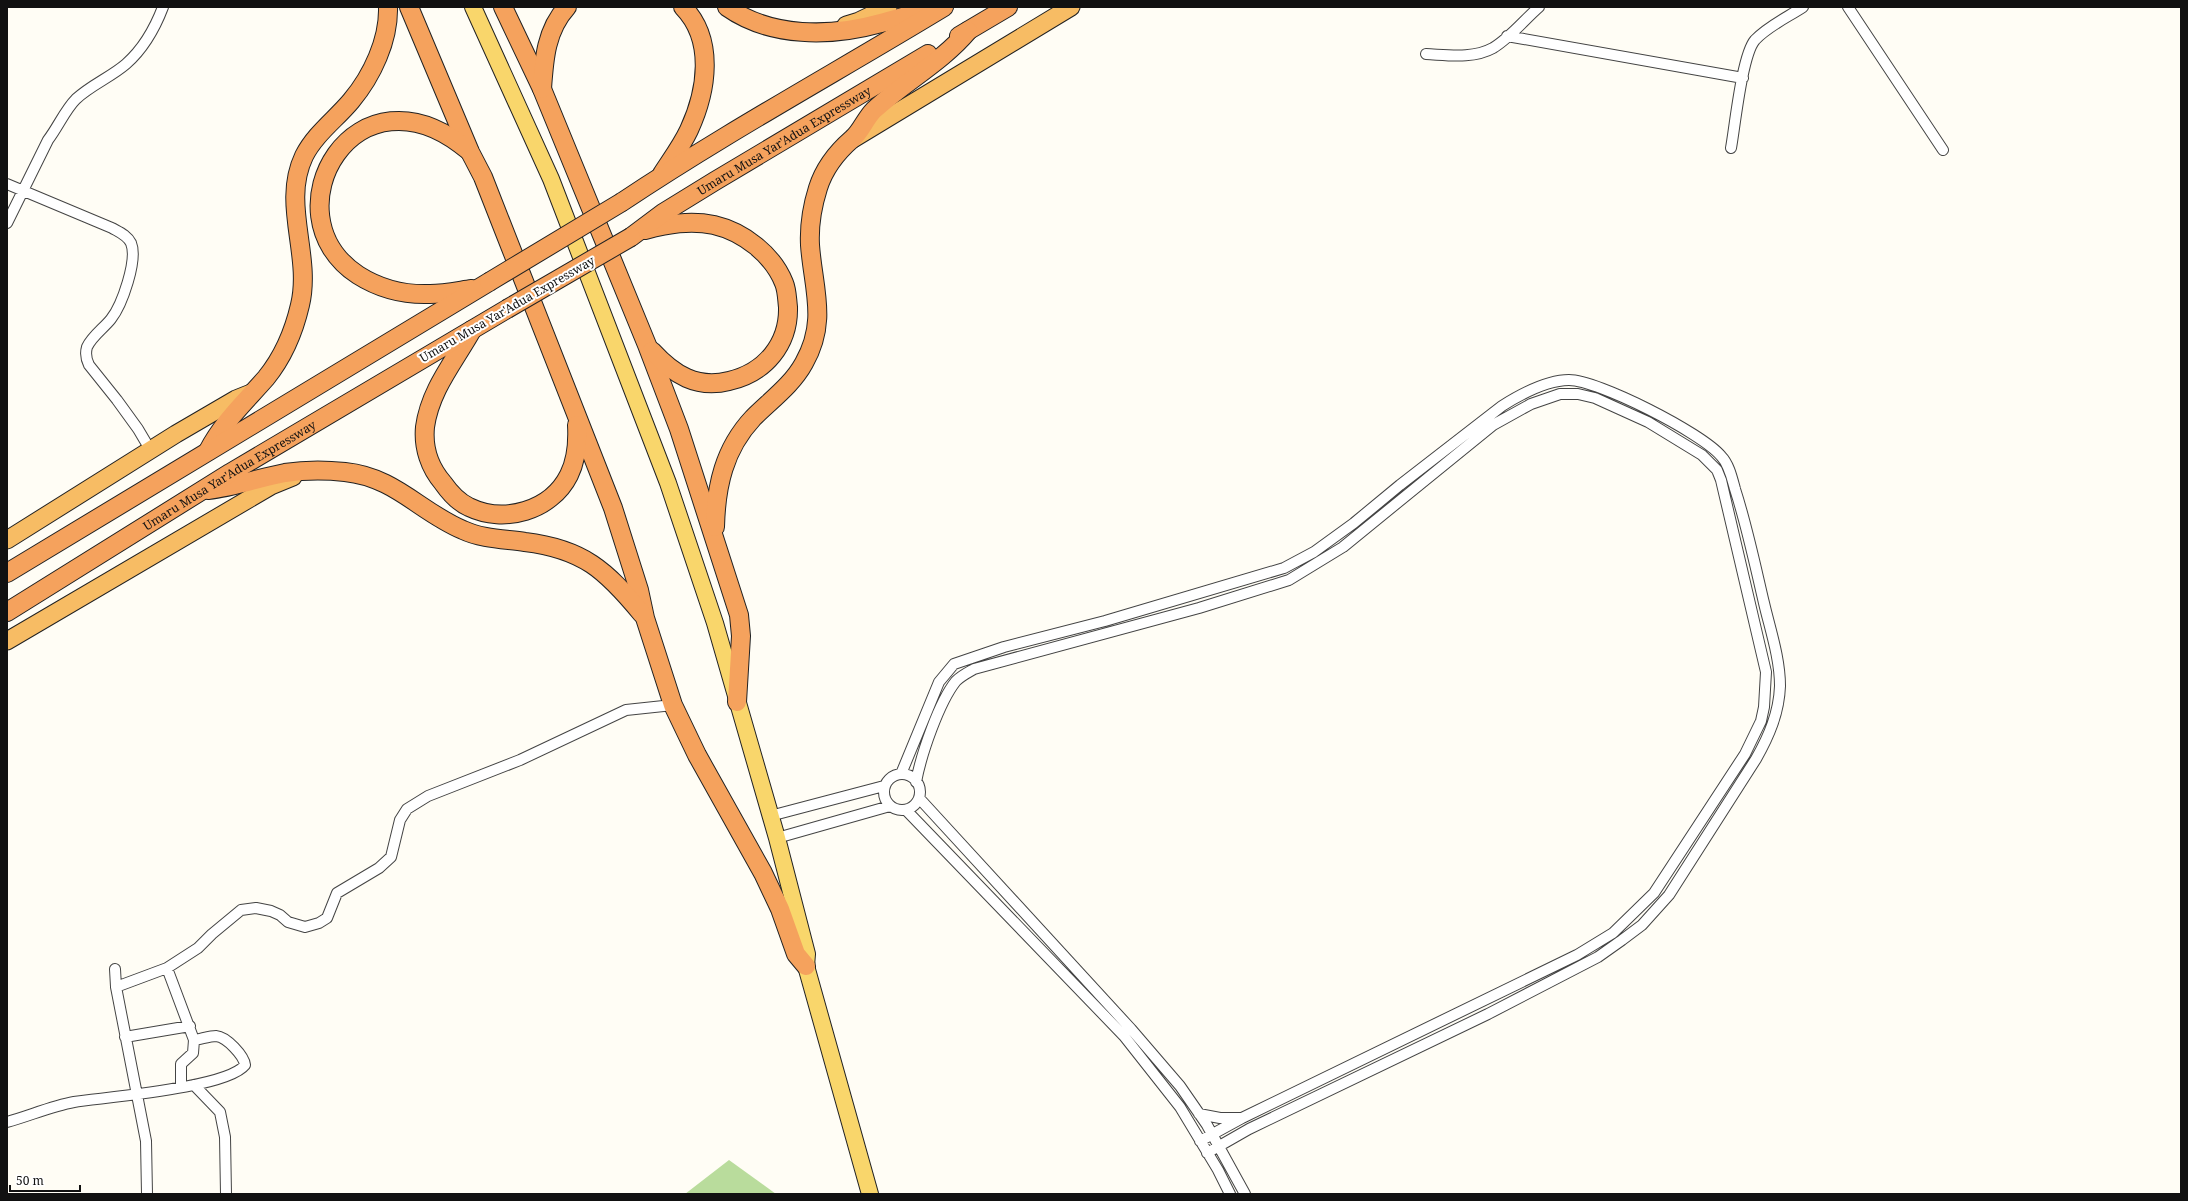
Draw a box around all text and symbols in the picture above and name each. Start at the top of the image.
street label: Umaru Musa Yar'Adua Expressway [694,82,874,199]
street label: Umaru Musa Yar'Adua Expressway [416,252,598,366]
street label: Umaru Musa Yar'Adua Expressway [139,416,319,534]
scale bar [10,1167,80,1193]
text: 50 m [16,1172,44,1189]

